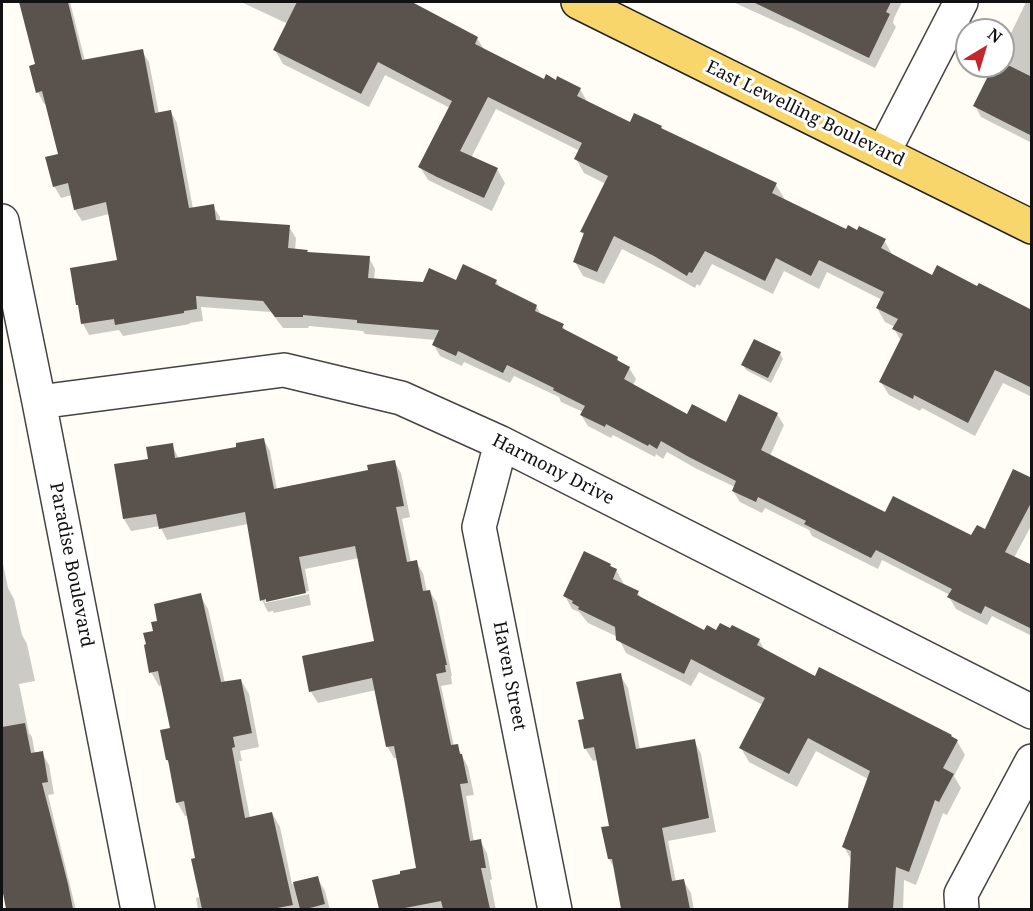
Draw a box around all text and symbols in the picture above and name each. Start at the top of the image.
north arrow [955,18,1015,78]
text: N [983,23,1007,48]
street label: East Lewelling Boulevard [702,56,908,172]
street label: Harmony Drive [489,430,617,510]
street label: Paradise Boulevard [44,481,98,649]
street label: Haven Street [488,619,530,733]

